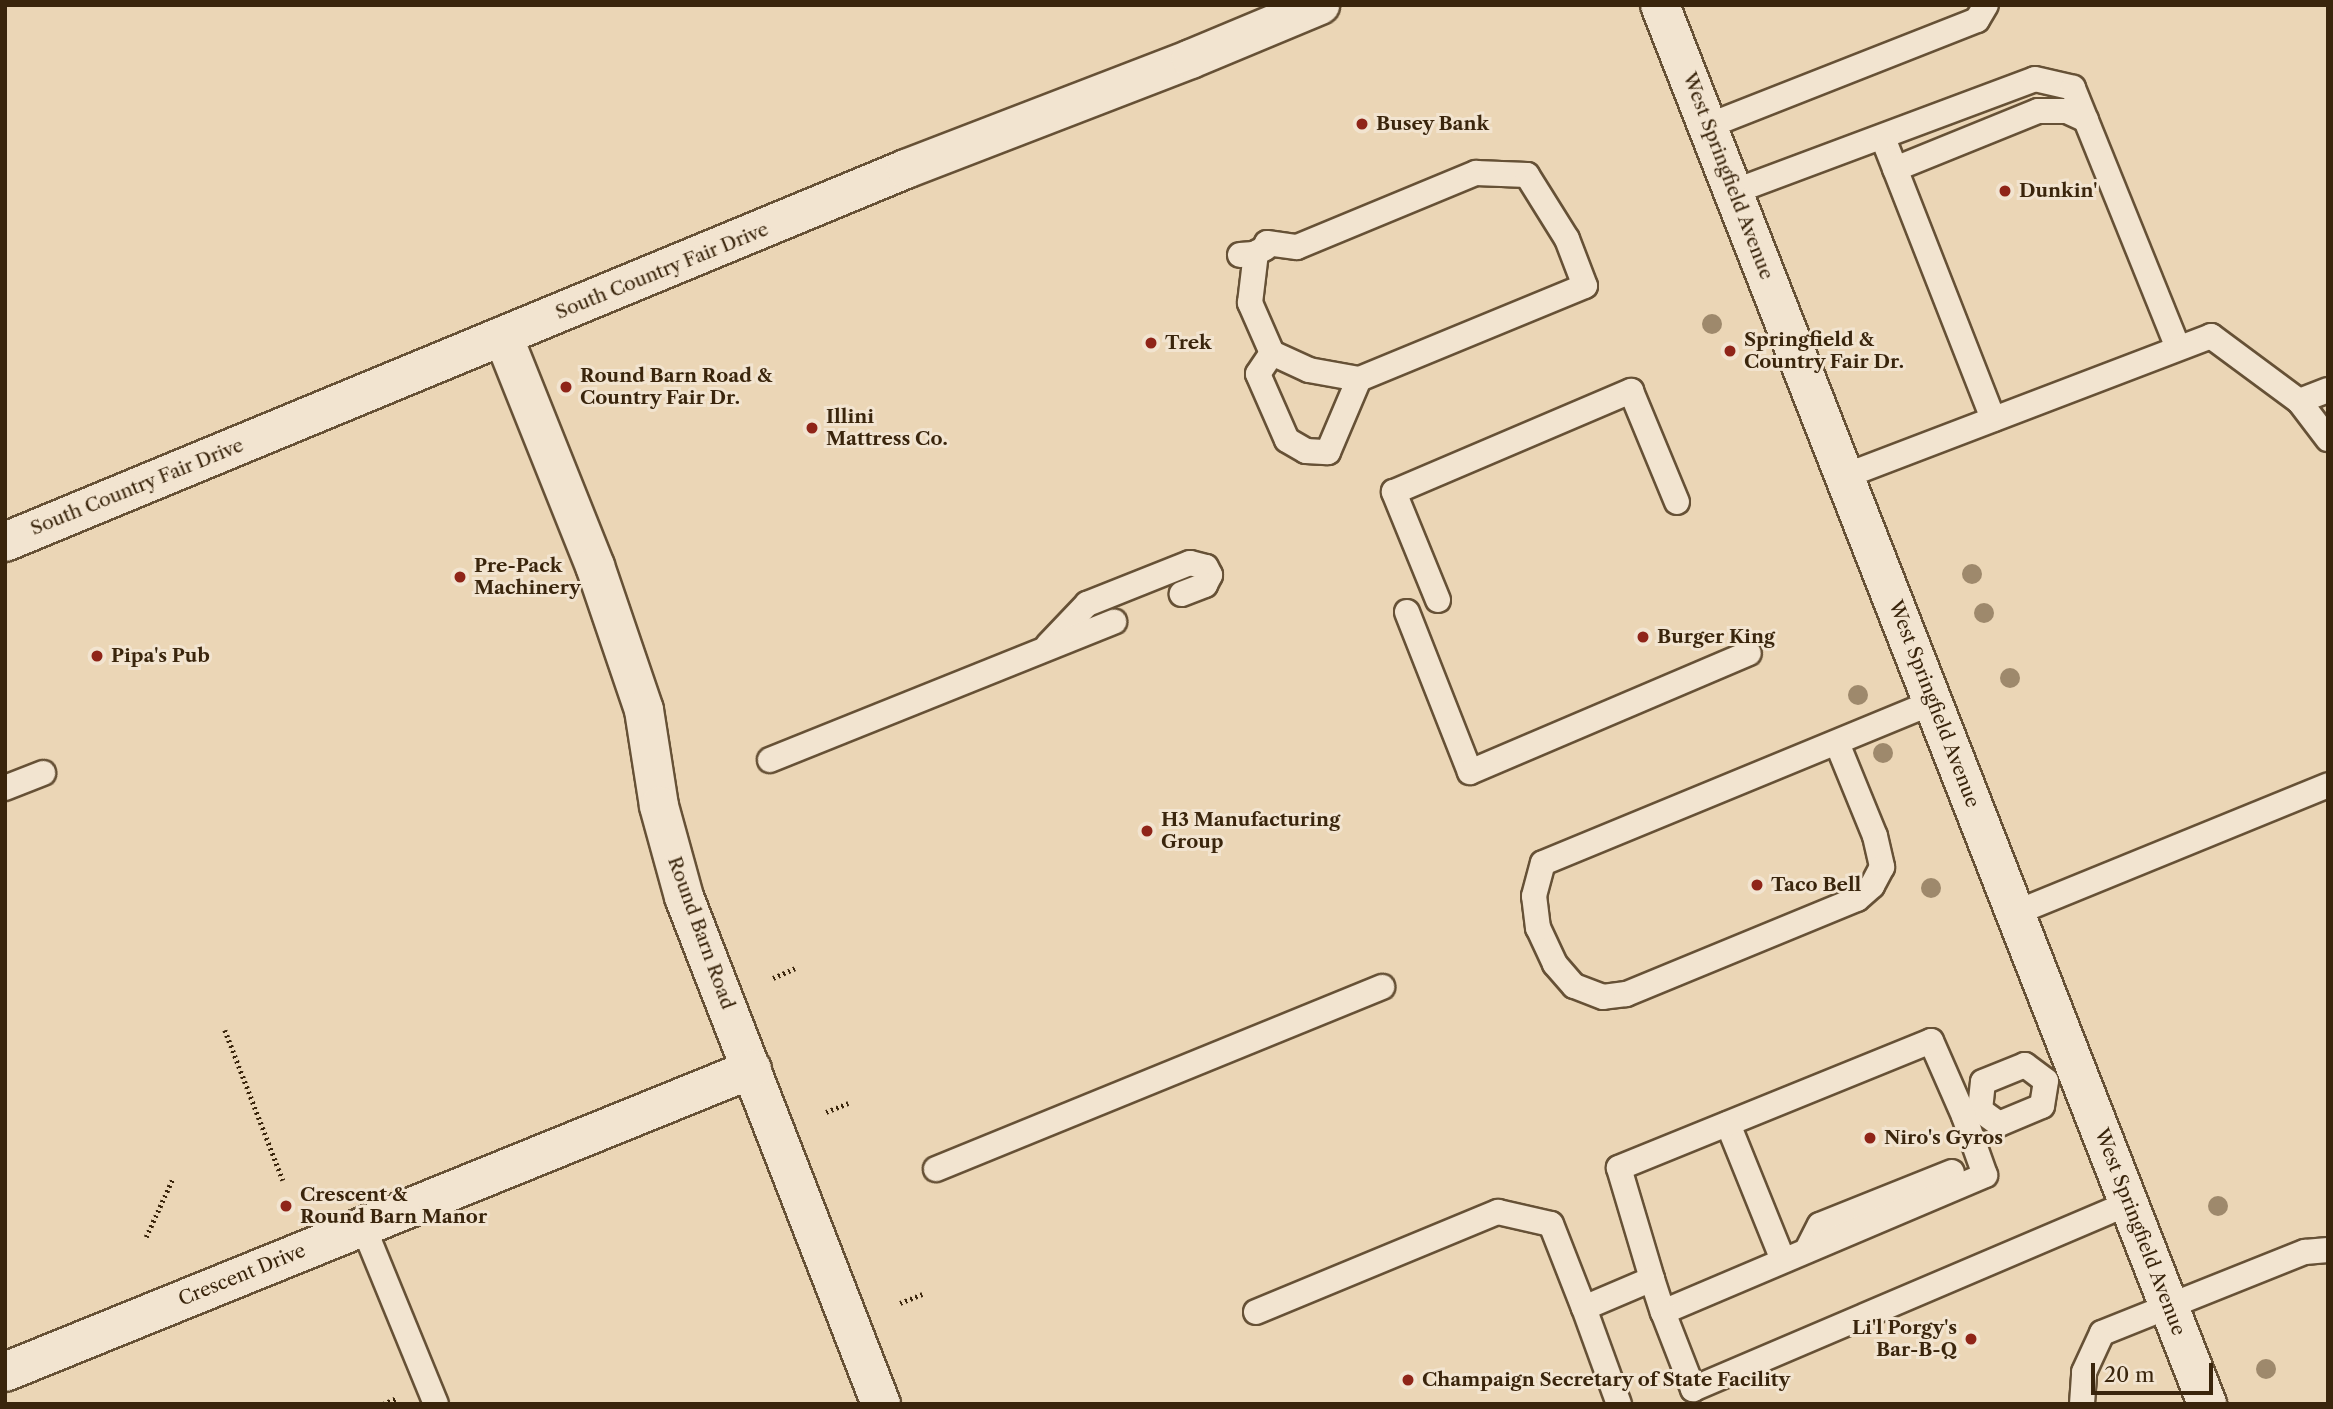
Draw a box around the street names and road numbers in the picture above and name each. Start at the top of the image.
street label: West Springfield Avenue [1678,69,1778,283]
street label: South Country Fair Drive [552,218,772,324]
street label: South Country Fair Drive [27,434,247,540]
street label: West Springfield Avenue [1884,597,1984,811]
street label: Round Barn Road [663,854,739,1012]
street label: West Springfield Avenue [2090,1125,2190,1339]
street label: Crescent Drive [175,1239,309,1311]

